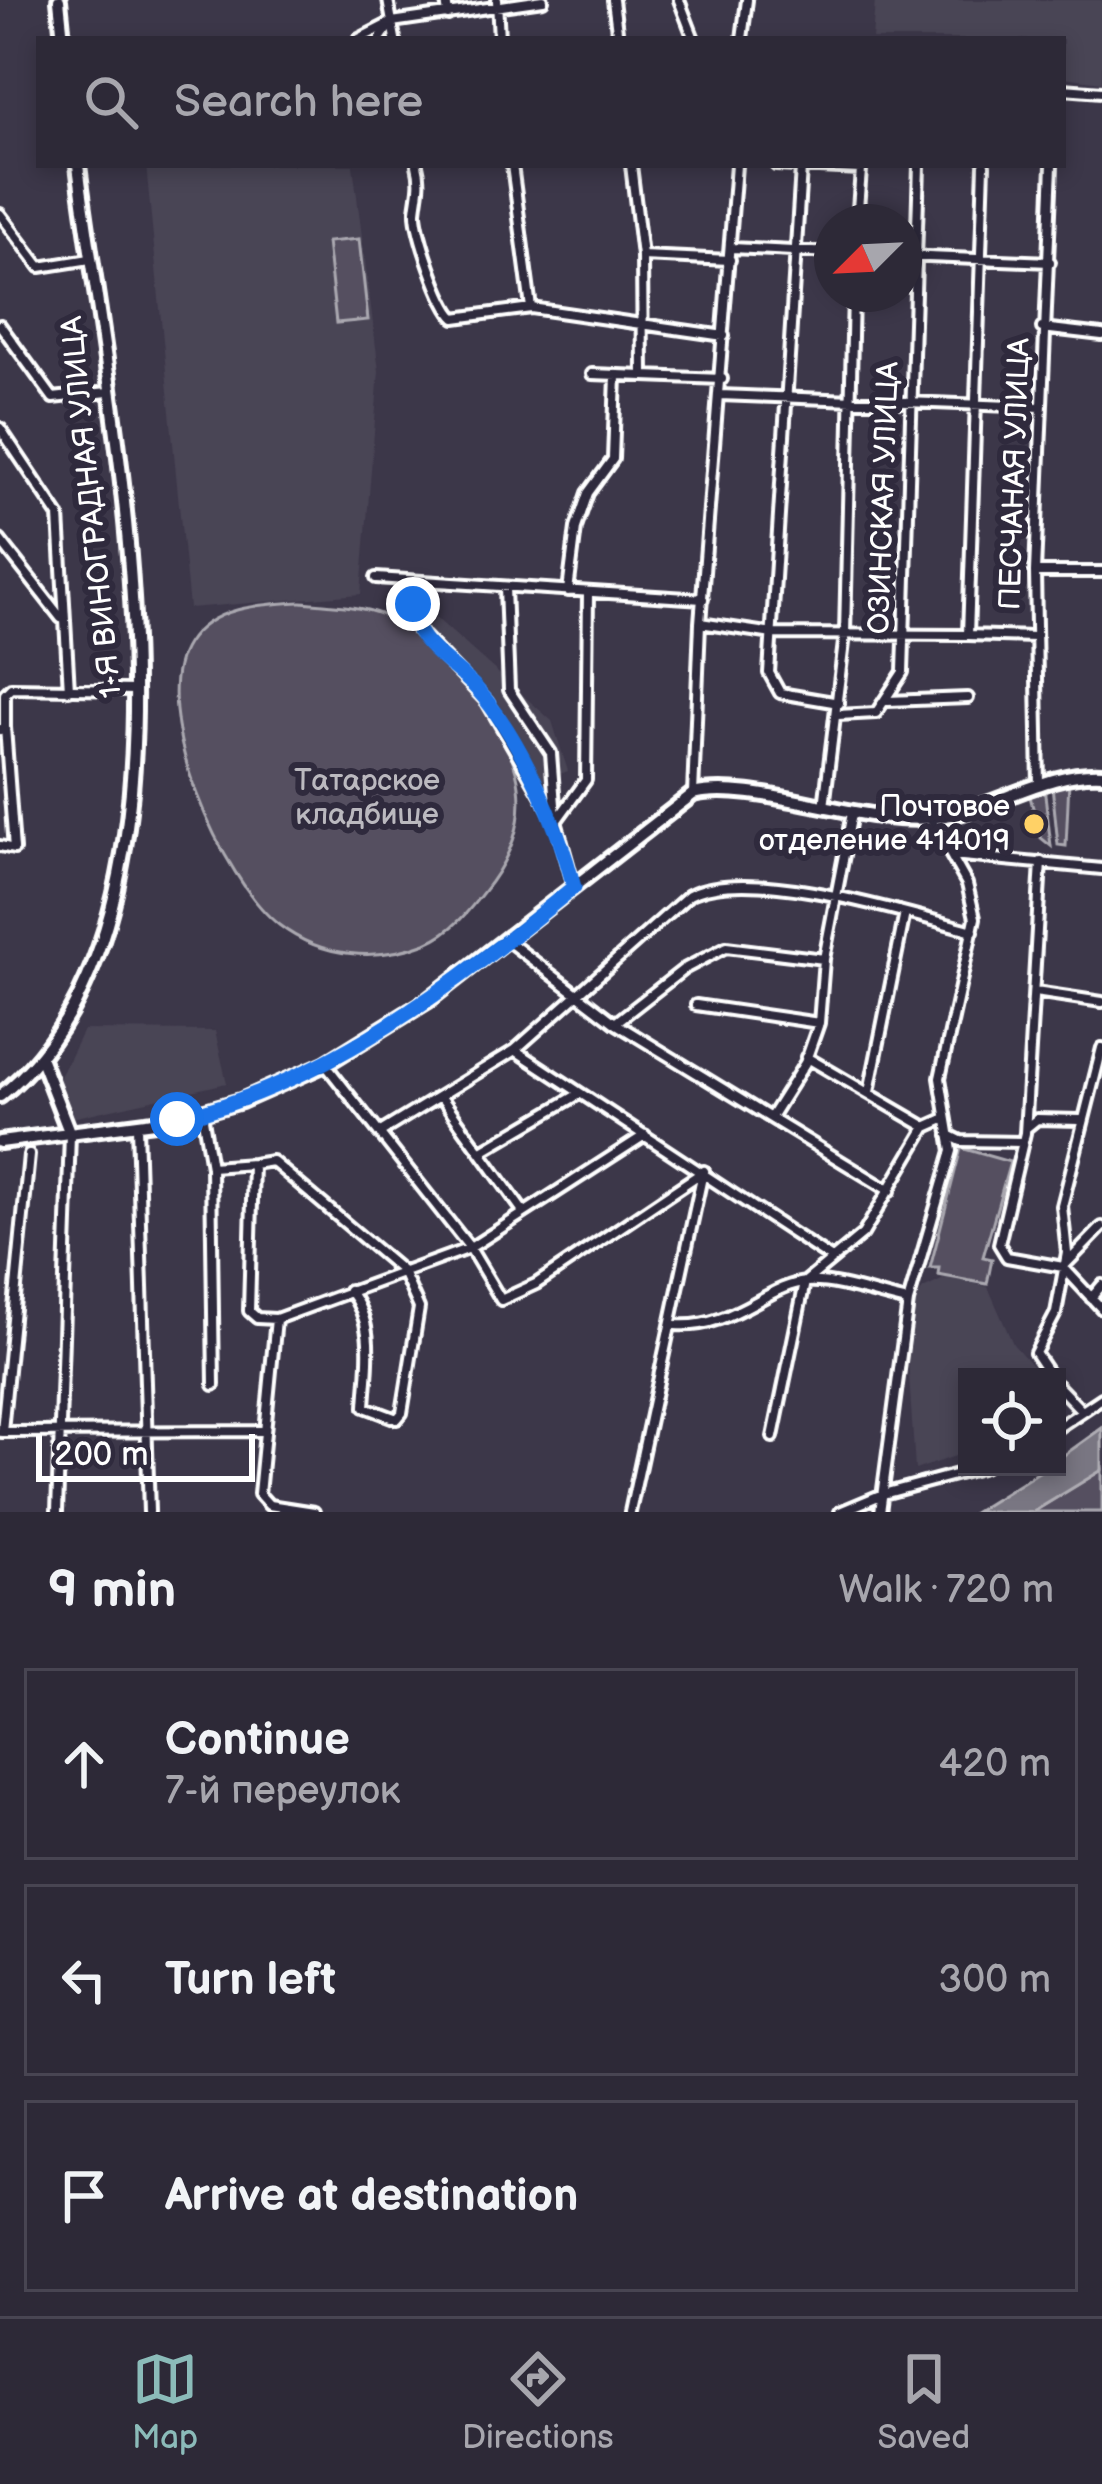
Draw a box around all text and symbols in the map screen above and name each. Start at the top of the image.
search box [36,36,1066,168]
icon: search [78,69,144,135]
text: Search here [174,75,423,130]
north arrow [814,204,922,312]
street label: 1-Я ВИНОГРАДНАЯ УЛИЦА [54,314,130,699]
street label: ПЕСЧАНАЯ УЛИЦА [992,337,1038,611]
street label: ОЗИНСКАЯ УЛИЦА [861,360,907,635]
route end [386,577,440,631]
park label: Татарское кладбище [294,763,440,833]
place label: Почтовое отделение 414019 [759,789,1010,859]
marker: Почтовое отделение 414019 [1021,811,1047,837]
route start [150,1092,204,1146]
map controls [958,1368,1066,1476]
button: locate [958,1368,1066,1476]
scale bar [36,1428,255,1481]
text: 200 m [54,1435,148,1475]
text: 9 min [48,1560,176,1621]
text: Walk · 720 m [838,1567,1054,1614]
text: Continue [165,1713,350,1768]
icon: ahead [51,1731,117,1797]
text: 420 m [938,1741,1051,1788]
text: 7-й переулок [165,1768,400,1815]
icon: left [51,1947,117,2013]
text: Turn left [165,1953,336,2008]
text: 300 m [938,1957,1051,2004]
icon: arrive [51,2163,117,2229]
text: Arrive at destination [165,2169,578,2224]
tab: Map [132,2346,198,2458]
tab: Directions [462,2346,614,2458]
tab: Saved [877,2346,970,2458]

